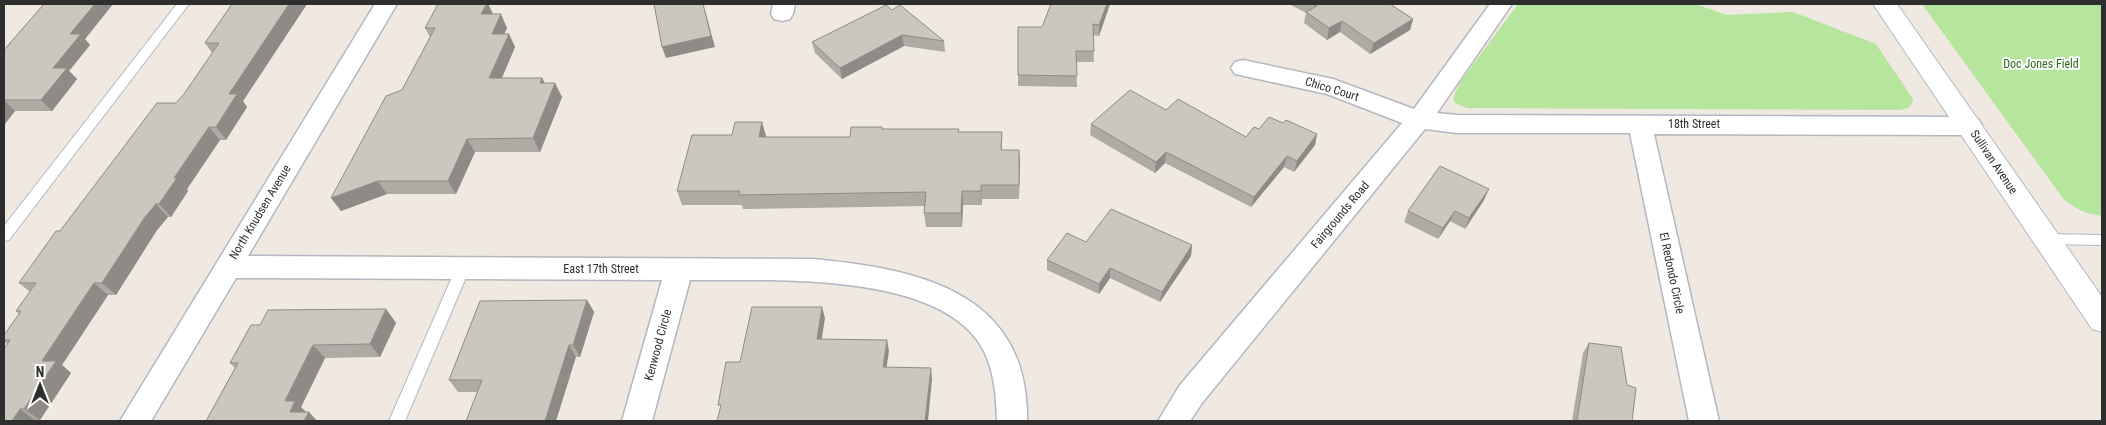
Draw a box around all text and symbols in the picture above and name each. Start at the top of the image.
park label: Doc Jones Field [2003,57,2079,71]
street label: Chico Court [1303,74,1361,104]
street label: 18th Street [1668,117,1720,131]
street label: Sullivan Avenue [1967,127,2021,197]
street label: North Knudsen Avenue [226,162,294,262]
street label: Fairgrounds Road [1308,179,1372,251]
street label: El Redondo Circle [1657,231,1688,315]
street label: East 17th Street [563,262,639,276]
street label: Kenwood Circle [642,307,674,382]
north arrow [15,360,65,410]
text: N [36,364,44,380]

